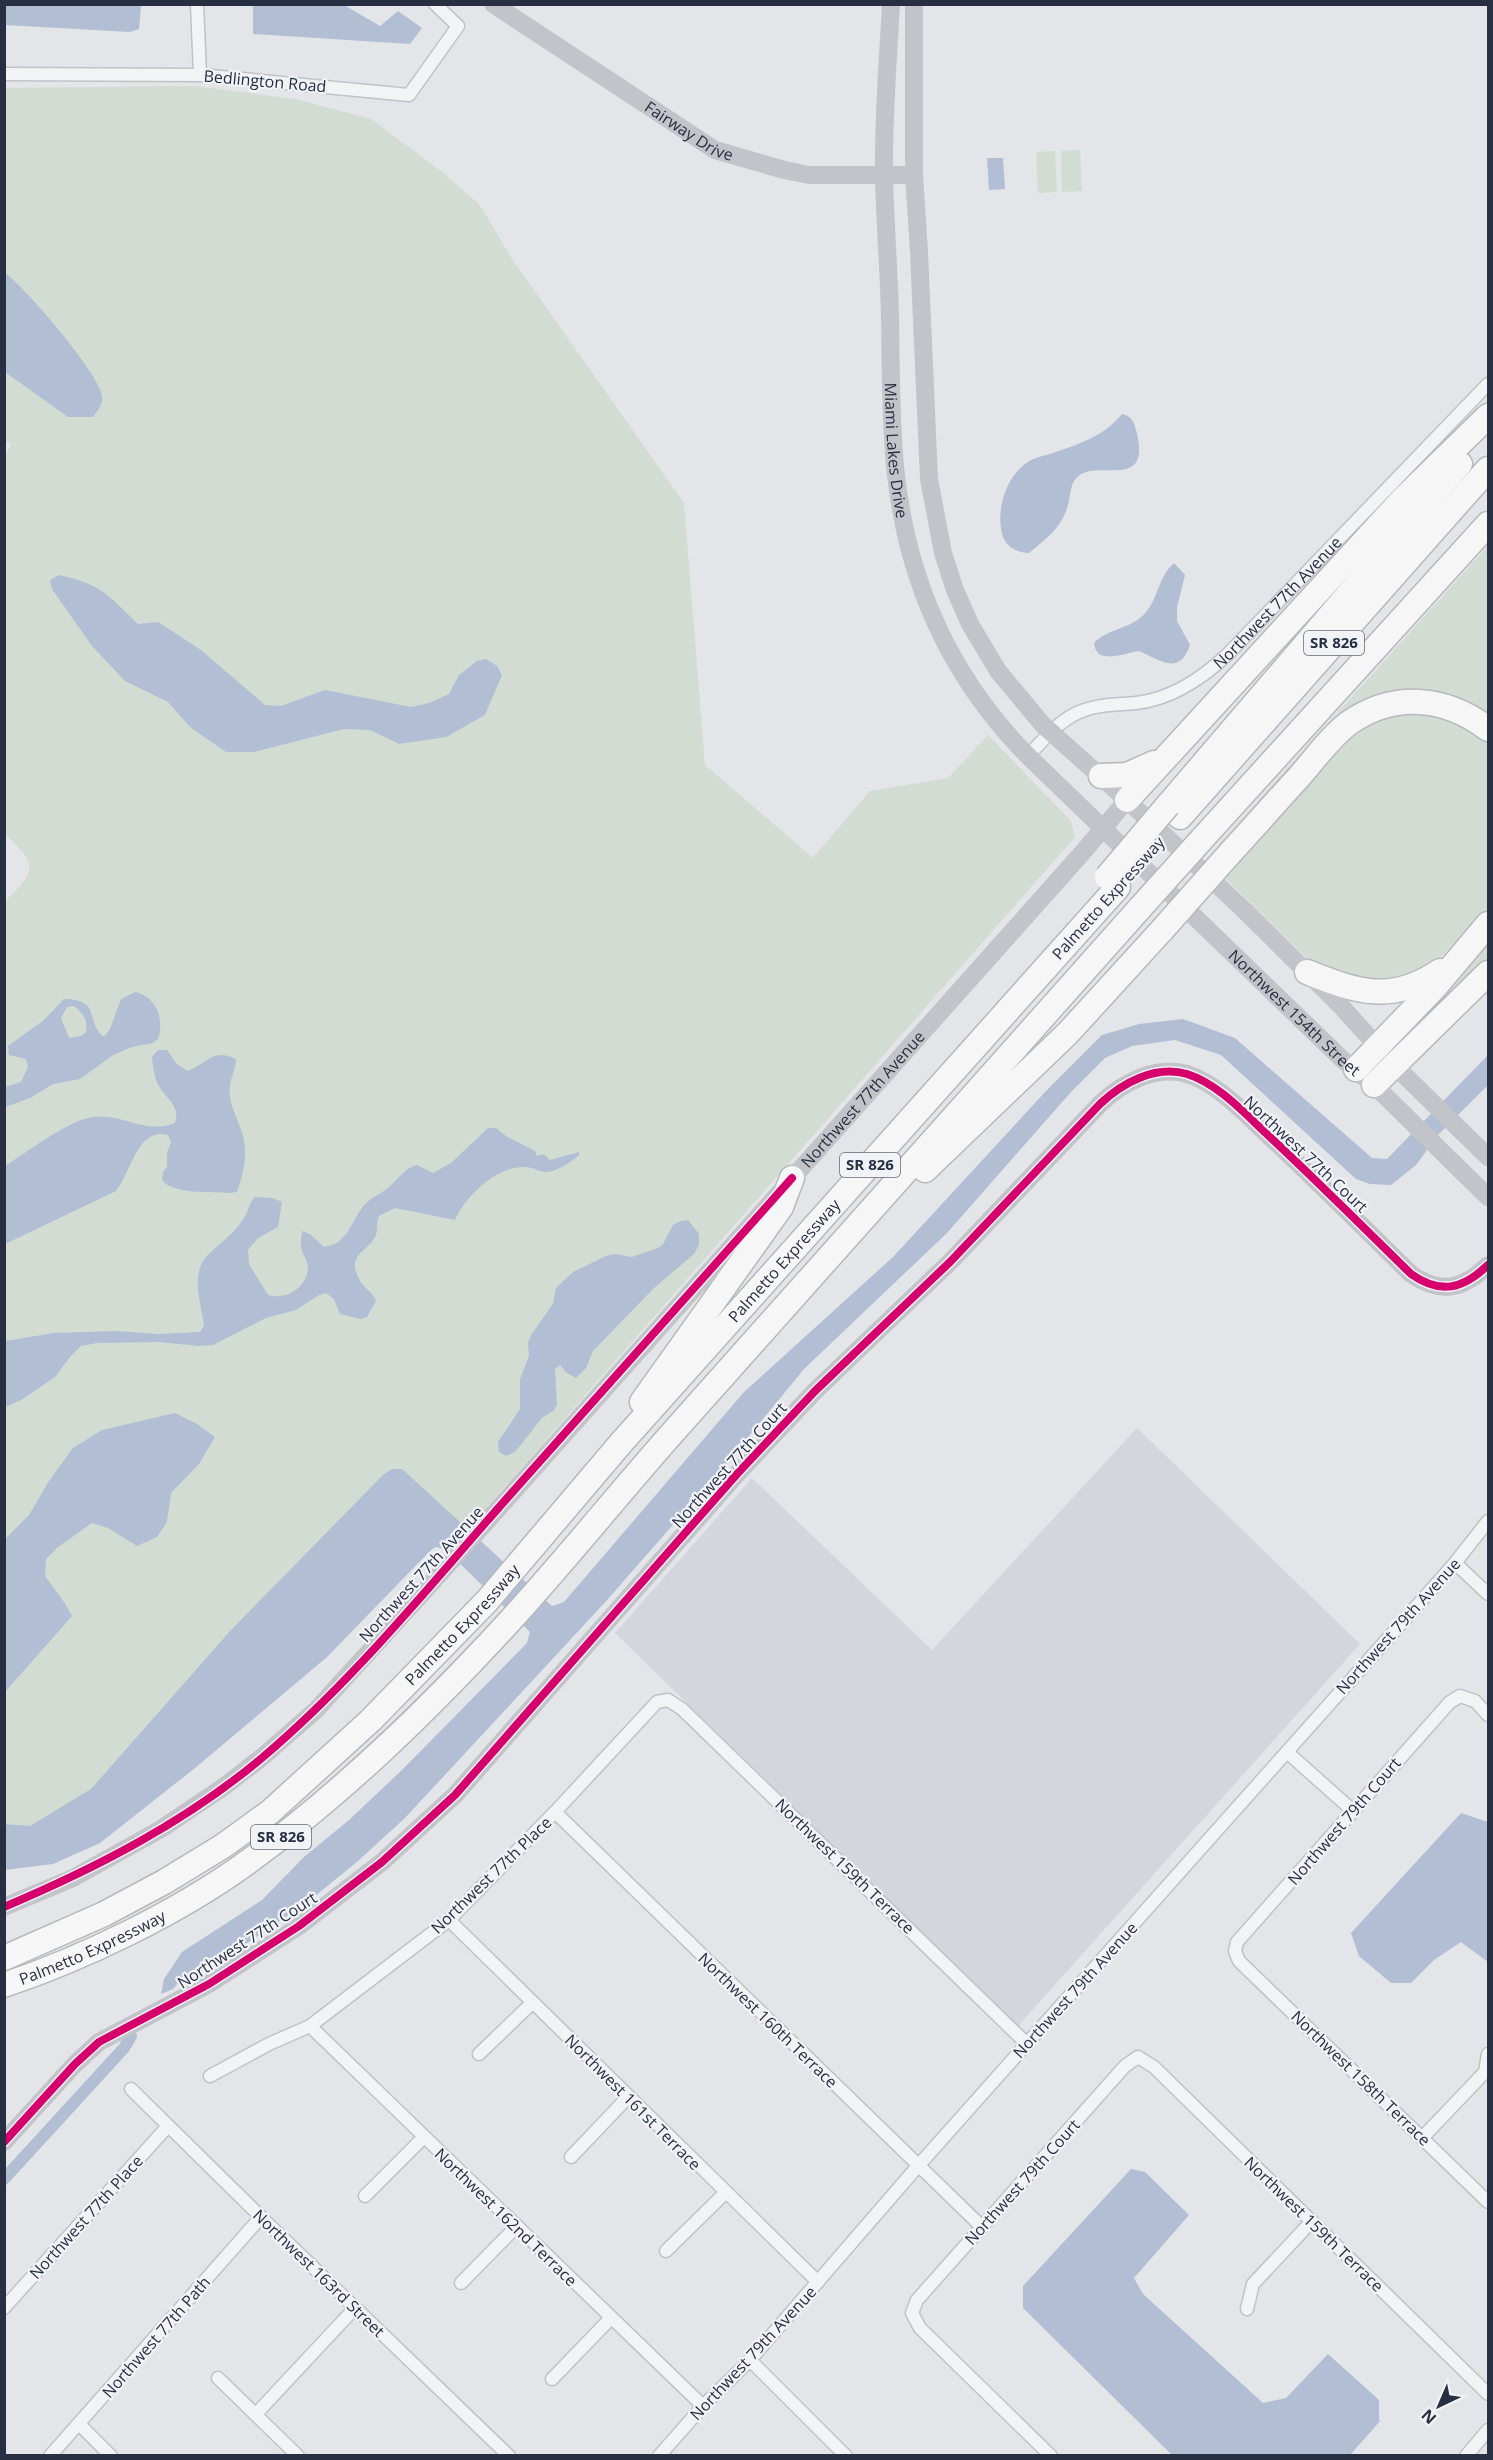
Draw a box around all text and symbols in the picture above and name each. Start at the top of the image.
street label: Bedlington Road [203,65,327,97]
street label: Fairway Drive [641,96,736,166]
street label: Miami Lakes Drive [880,382,913,520]
street label: Northwest 77th Avenue [1208,532,1346,674]
road number: SR 826 [1304,631,1364,655]
street label: Palmetto Expressway [1047,831,1170,964]
street label: Northwest 154th Street [1224,944,1365,1081]
street label: Northwest 77th Avenue [796,1026,930,1172]
street label: Northwest 77th Court [1239,1091,1373,1218]
road number: SR 826 [840,1153,900,1177]
street label: Palmetto Expressway [723,1193,846,1327]
street label: Northwest 77th Court [667,1397,792,1533]
street label: Northwest 77th Avenue [354,1501,488,1647]
street label: Northwest 79th Avenue [1331,1553,1465,1699]
street label: Palmetto Expressway [400,1559,525,1690]
street label: Northwest 79th Court [1282,1752,1406,1889]
street label: Northwest 159th Terrace [770,1793,920,1939]
street label: Northwest 77th Place [426,1812,556,1938]
road number: SR 826 [251,1825,311,1849]
street label: Northwest 77th Court [173,1886,321,1993]
street label: Palmetto Expressway [16,1904,170,1990]
street label: Northwest 79th Avenue [1008,1917,1142,2063]
street label: Northwest 160th Terrace [693,1947,843,2093]
street label: Northwest 158th Terrace [1286,2005,1436,2151]
street label: Northwest 161st Terrace [560,2029,706,2175]
street label: Northwest 79th Court [960,2114,1085,2250]
street label: Northwest 162nd Terrace [430,2143,582,2291]
street label: Northwest 77th Place [24,2150,148,2284]
street label: Northwest 159th Terrace [1239,2151,1389,2297]
street label: Northwest 163rd Street [248,2204,390,2342]
street label: Northwest 77th Path [97,2271,215,2403]
street label: Northwest 79th Avenue [685,2281,821,2425]
north arrow [1409,2376,1469,2436]
text: N [1416,2404,1441,2429]

